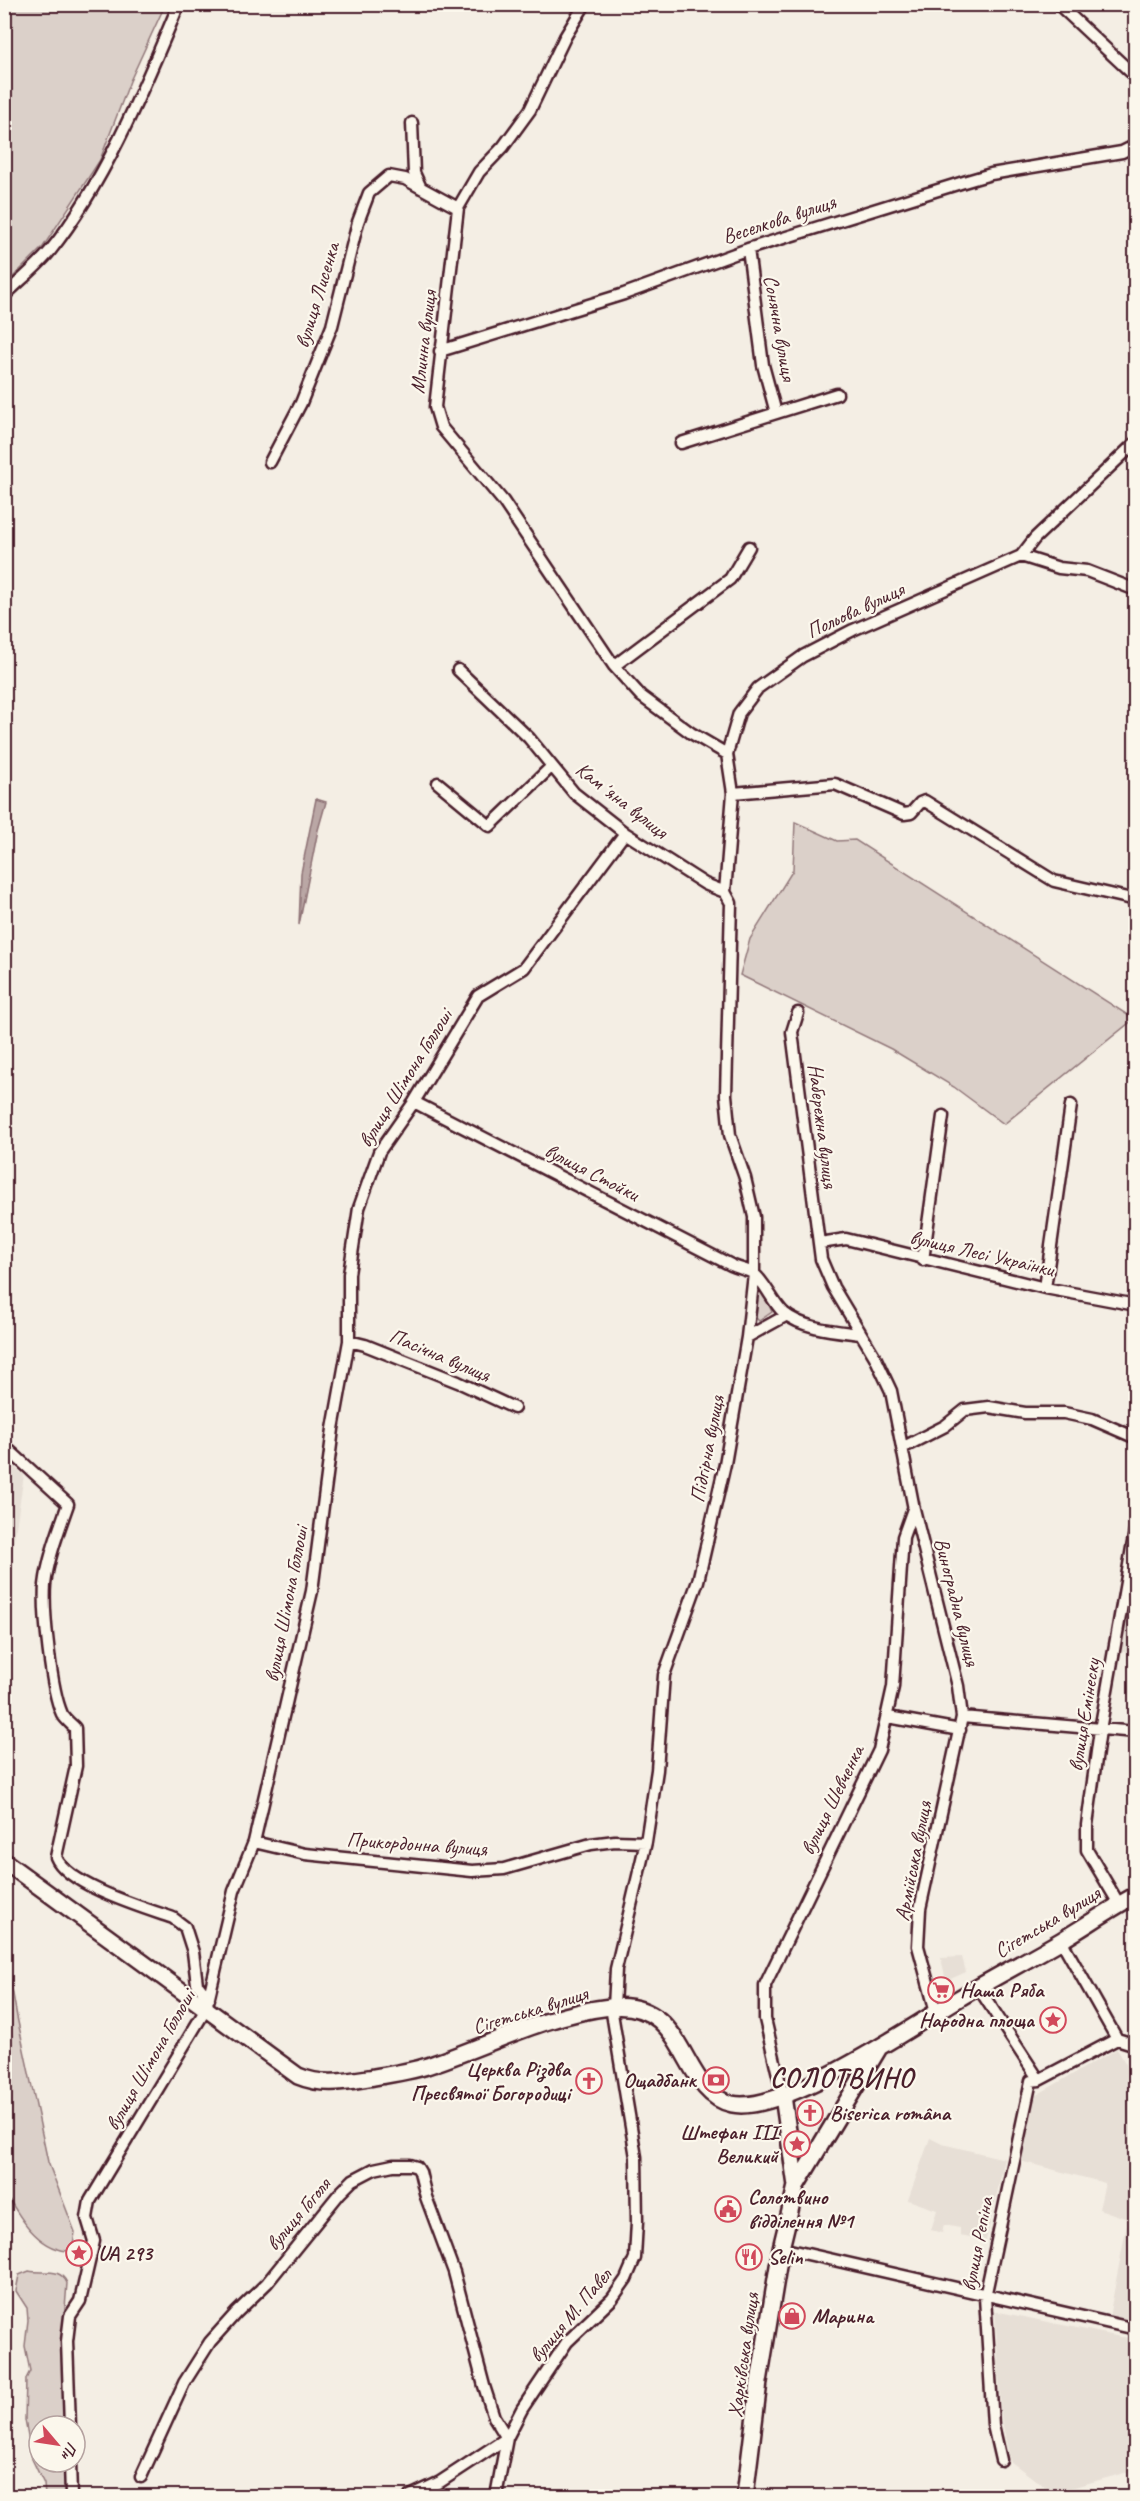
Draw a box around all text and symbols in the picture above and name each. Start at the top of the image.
street label: Веселкова вулиця [719,188,840,250]
street label: вулиця Лисенка [289,237,346,351]
street label: Сонячна вулиця [758,273,802,385]
street label: Млинна вулиця [404,288,442,395]
street label: Польова вулиця [802,575,910,644]
street label: Камʼяна вулиця [571,756,674,845]
street label: вулиця Шімона Голлоші [352,1001,460,1152]
street label: Набережна вулиця [802,1062,844,1191]
street label: вулиця Стойки [541,1137,645,1207]
street label: вулиця Лесі Українки [907,1224,1058,1283]
street label: Пасічна вулиця [386,1322,496,1388]
street label: Підгірна вулиця [684,1392,730,1505]
street label: вулиця Шімона Голлоші [258,1521,314,1684]
street label: Виноградна вулиця [929,1535,986,1670]
street label: вулиця Емінеску [1062,1655,1106,1773]
street label: вулиця Шевченка [794,1739,871,1859]
street label: Армійська вулиця [889,1797,938,1923]
street label: Прикордонна вулиця [346,1826,489,1862]
street label: Сігетська вулиця [989,1880,1106,1964]
supermarket icon: Наша Ряба [926,1975,956,2005]
place label: Наша Ряба [960,1977,1045,2003]
street label: Сігетська вулиця [469,1980,592,2040]
street label: вулиця Шімона Голлоші [99,1982,202,2135]
place icon: Народна площа [1038,2005,1068,2035]
place label: Народна площа [919,2007,1036,2033]
place label: Церква Різдва Пресвятої Богородиці [411,2056,573,2106]
district label: СОЛОТВИНО [770,2061,916,2095]
bank icon: Ощадбанк [701,2065,731,2095]
church icon: Церква Різдва Пресвятої Богородиці [574,2066,604,2096]
place label: Ощадбанк [623,2067,698,2093]
church icon: Biserica româna [795,2098,825,2128]
place label: Biserica româna [830,2100,952,2126]
place label: Штефан III Великий [680,2119,782,2169]
place icon: Штефан III Великий [782,2129,812,2159]
street label: вулиця Гоголя [260,2171,337,2256]
place label: Солотвино відділення №1 [748,2184,856,2234]
street label: вулиця Репіна [955,2193,999,2293]
public building icon: Солотвино відділення №1 [713,2194,743,2224]
place icon: UA 293 [64,2238,94,2268]
place label: UA 293 [98,2240,155,2266]
restaurant icon: Selin [734,2242,764,2272]
place label: Selin [768,2244,803,2270]
street label: вулиця М. Павел [523,2261,618,2367]
street label: Харківська вулиця [721,2290,765,2419]
shop icon: Марина [777,2301,807,2331]
place label: Марина [812,2303,875,2329]
north arrow [27,2414,87,2474]
text: Пн [56,2439,82,2464]

